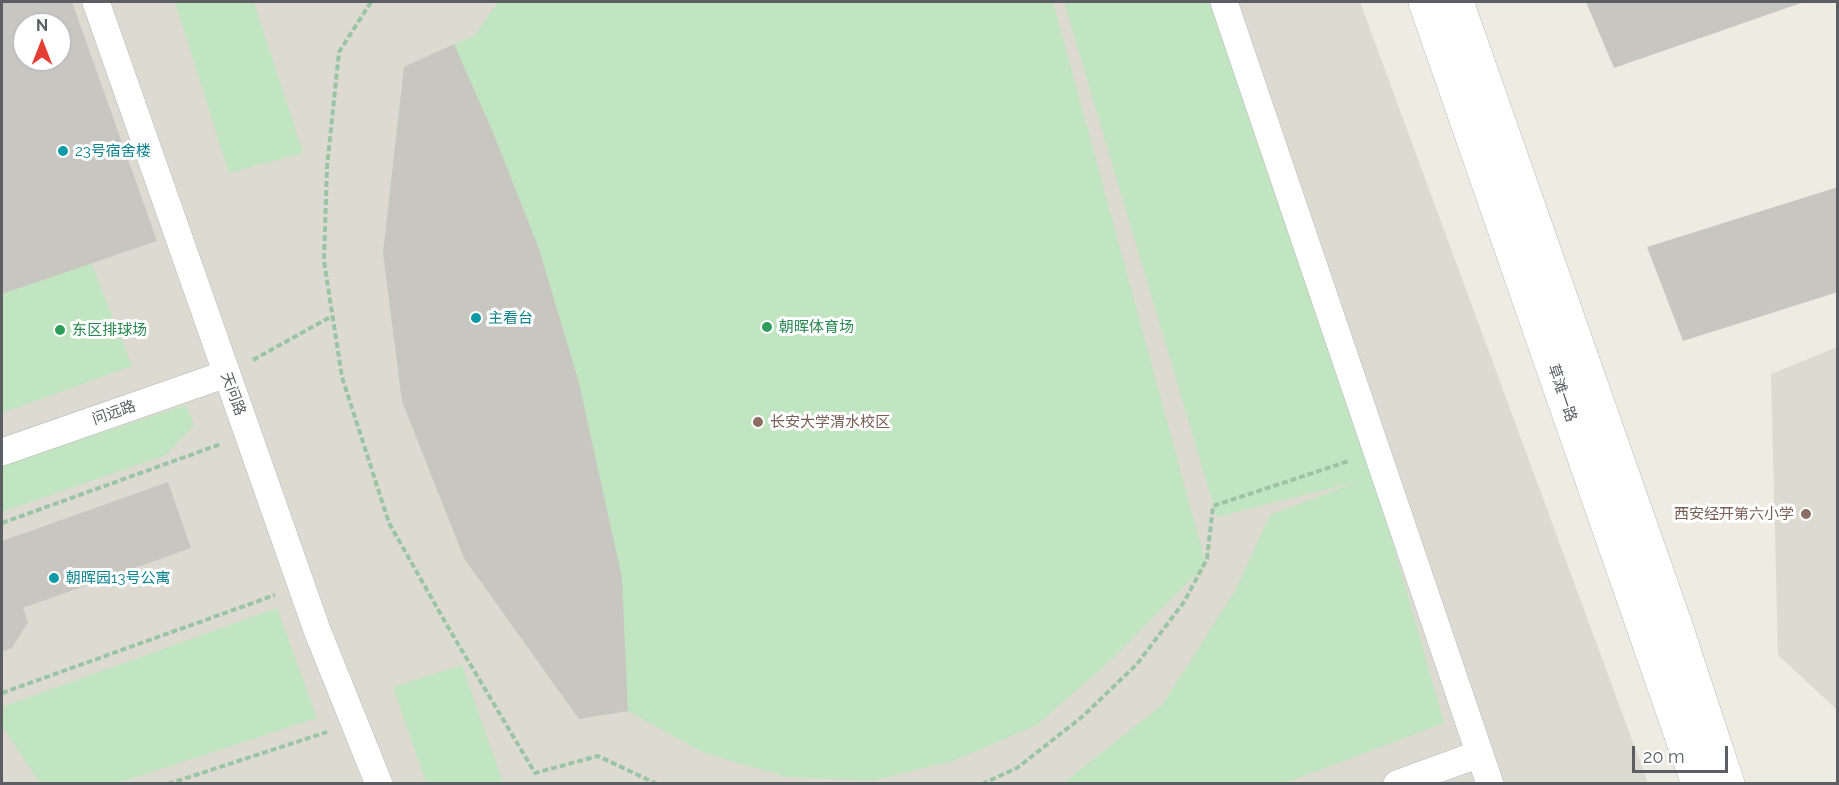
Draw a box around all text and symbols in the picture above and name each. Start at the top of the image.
north arrow [12,12,72,72]
text: N [36,16,48,35]
place label: 23号宿舍楼 [75,142,151,160]
marker: 23号宿舍楼 [56,144,70,158]
place label: 主看台 [488,309,533,327]
marker: 主看台 [469,311,483,325]
place label: 朝晖体育场 [779,318,854,336]
marker: 朝晖体育场 [760,320,774,334]
place label: 东区排球场 [72,321,147,339]
marker: 东区排球场 [53,323,67,337]
street label: 草滩一路 [1544,362,1580,424]
street label: 天问路 [217,370,249,418]
street label: 问远路 [90,397,138,429]
place label: 长安大学渭水校区 [770,413,890,431]
marker: 长安大学渭水校区 [751,415,765,429]
place label: 西安经开第六小学 [1674,505,1794,523]
marker: 西安经开第六小学 [1799,507,1813,521]
place label: 朝晖园13号公寓 [66,569,170,587]
marker: 朝晖园13号公寓 [47,571,61,585]
scale bar [1635,734,1731,772]
text: 20 m [1643,746,1685,767]

